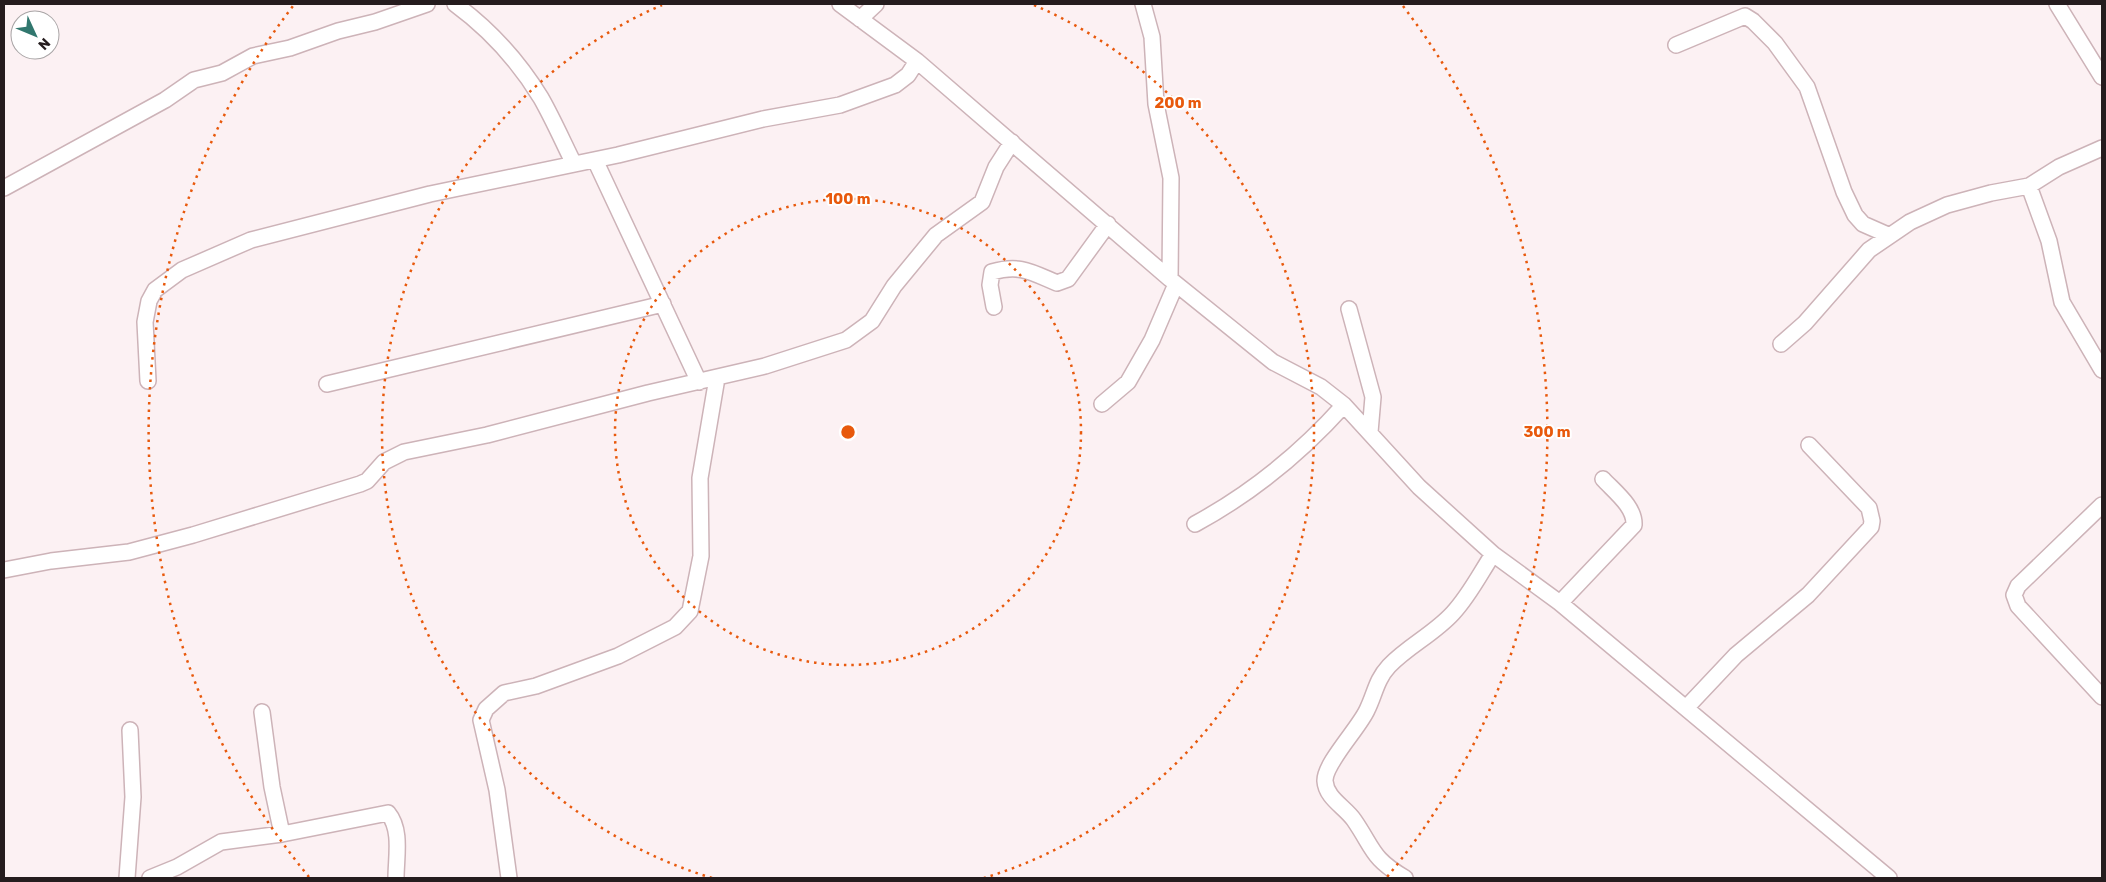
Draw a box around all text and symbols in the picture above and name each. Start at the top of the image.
north arrow [10,10,60,60]
text: N [34,34,54,53]
text: 200 m [1154,94,1202,112]
text: 100 m [826,190,870,208]
centre of rings [839,423,857,441]
text: 300 m [1523,423,1571,441]

